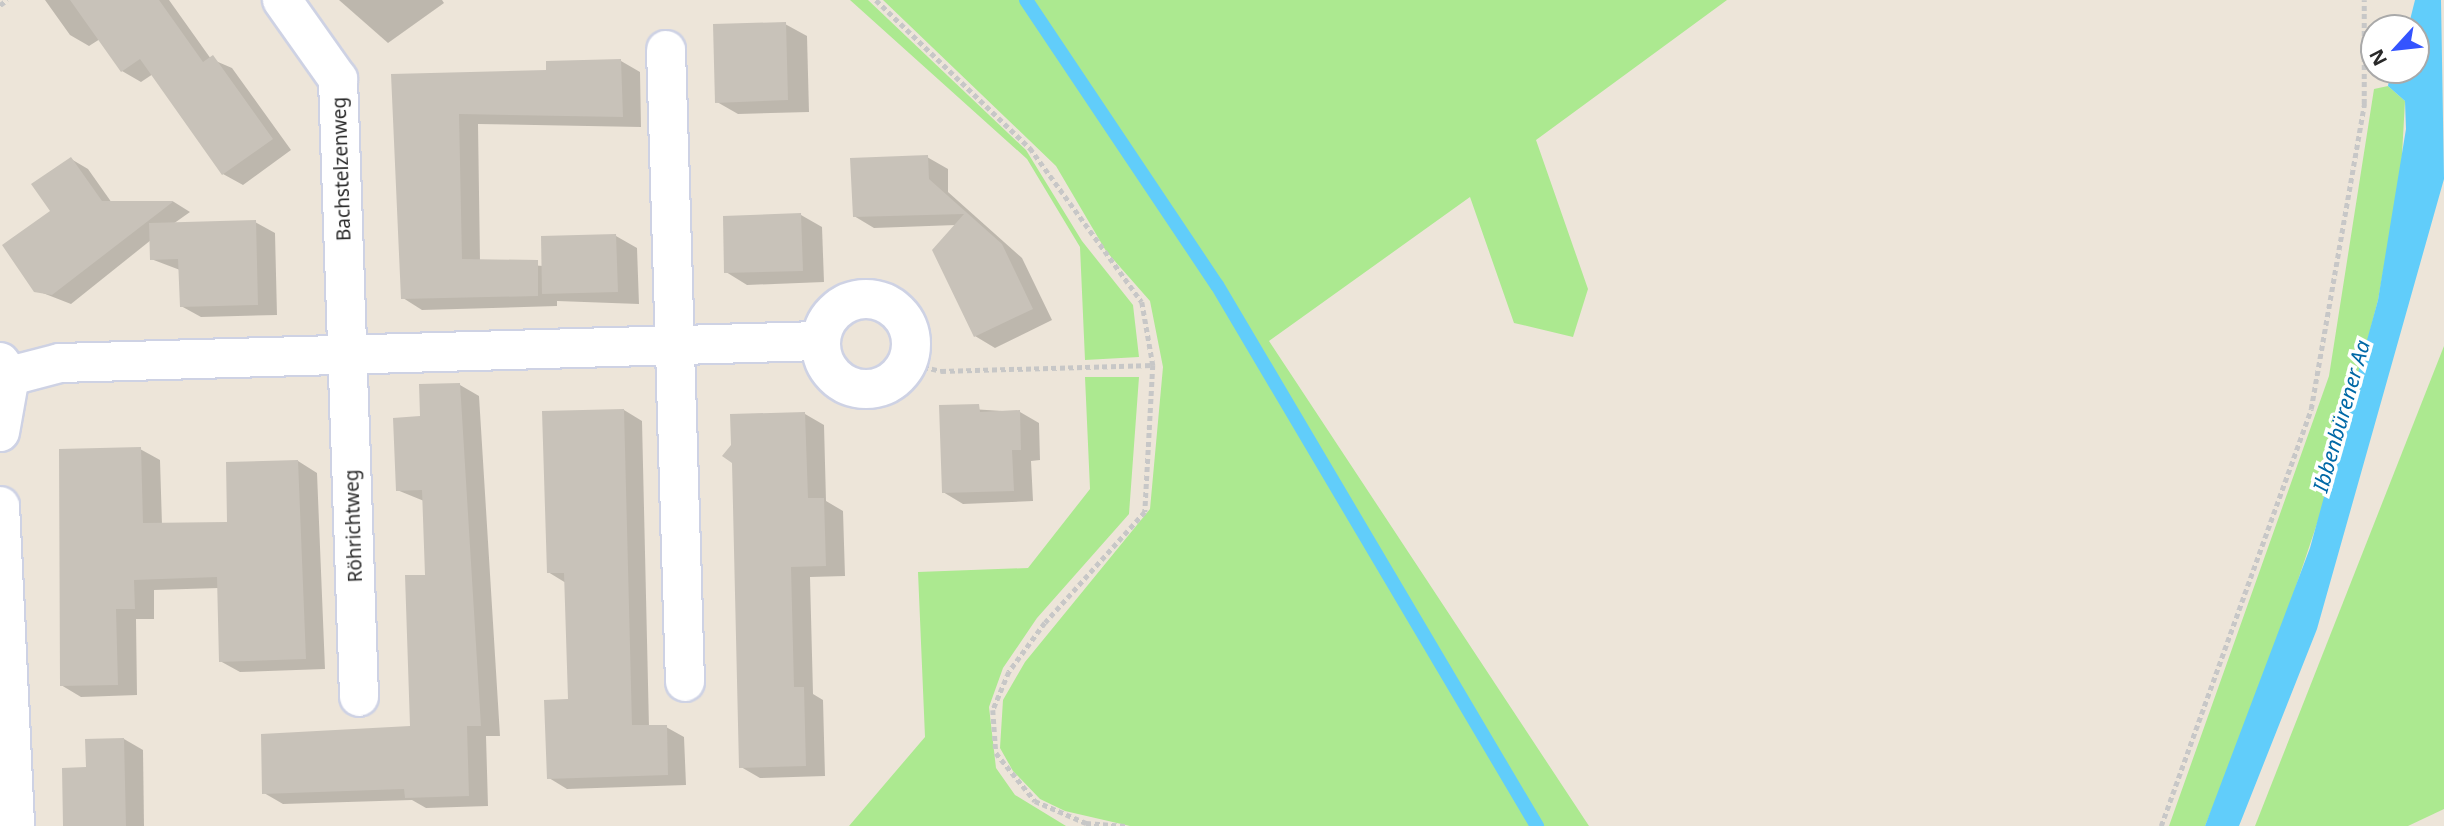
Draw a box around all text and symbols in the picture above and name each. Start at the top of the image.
north arrow [2360,14,2430,84]
text: N [2363,45,2393,70]
street label: Bachstelzenweg [328,97,356,241]
water label: Ibbenbürener Aa [2307,337,2375,495]
street label: Röhrichtweg [341,469,367,583]

